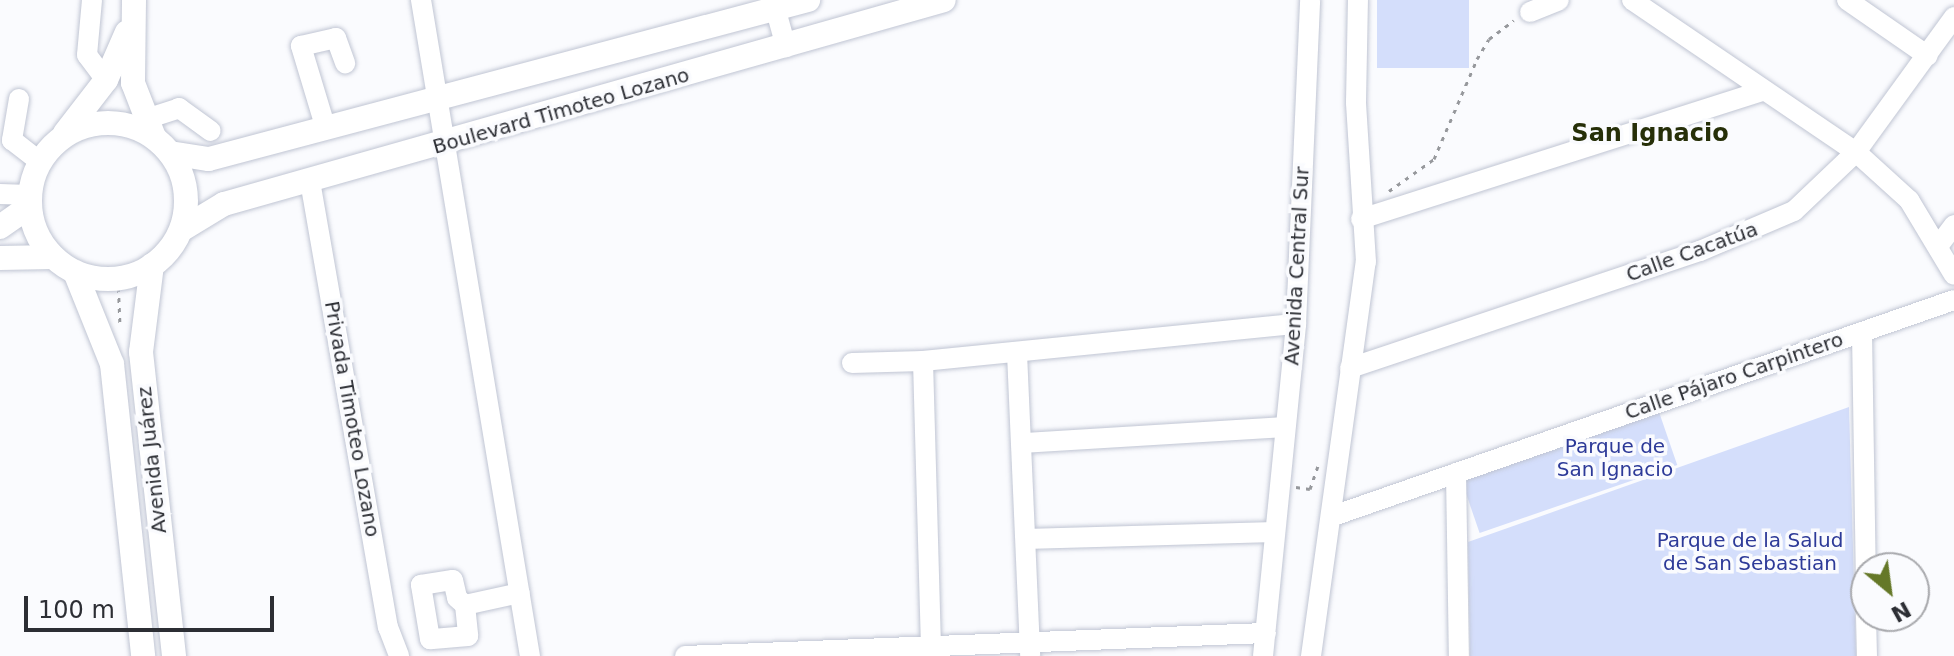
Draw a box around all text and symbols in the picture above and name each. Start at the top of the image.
street label: Boulevard Timoteo Lozano [430,63,692,159]
district label: San Ignacio [1571,120,1729,148]
street label: Avenida Central Sur [1280,166,1314,366]
street label: Calle Cacatúa [1623,217,1761,287]
street label: Privada Timoteo Lozano [319,299,385,539]
street label: Calle Pájaro Carpintero [1622,327,1846,425]
street label: Avenida Juárez [132,385,172,535]
park label: Parque de San Ignacio [1557,434,1673,481]
park label: Parque de la Salud de San Sebastian [1657,529,1843,576]
north arrow [1850,552,1930,632]
scale bar [28,580,278,630]
text: 100 m [38,596,115,624]
text: N [1887,596,1915,627]

